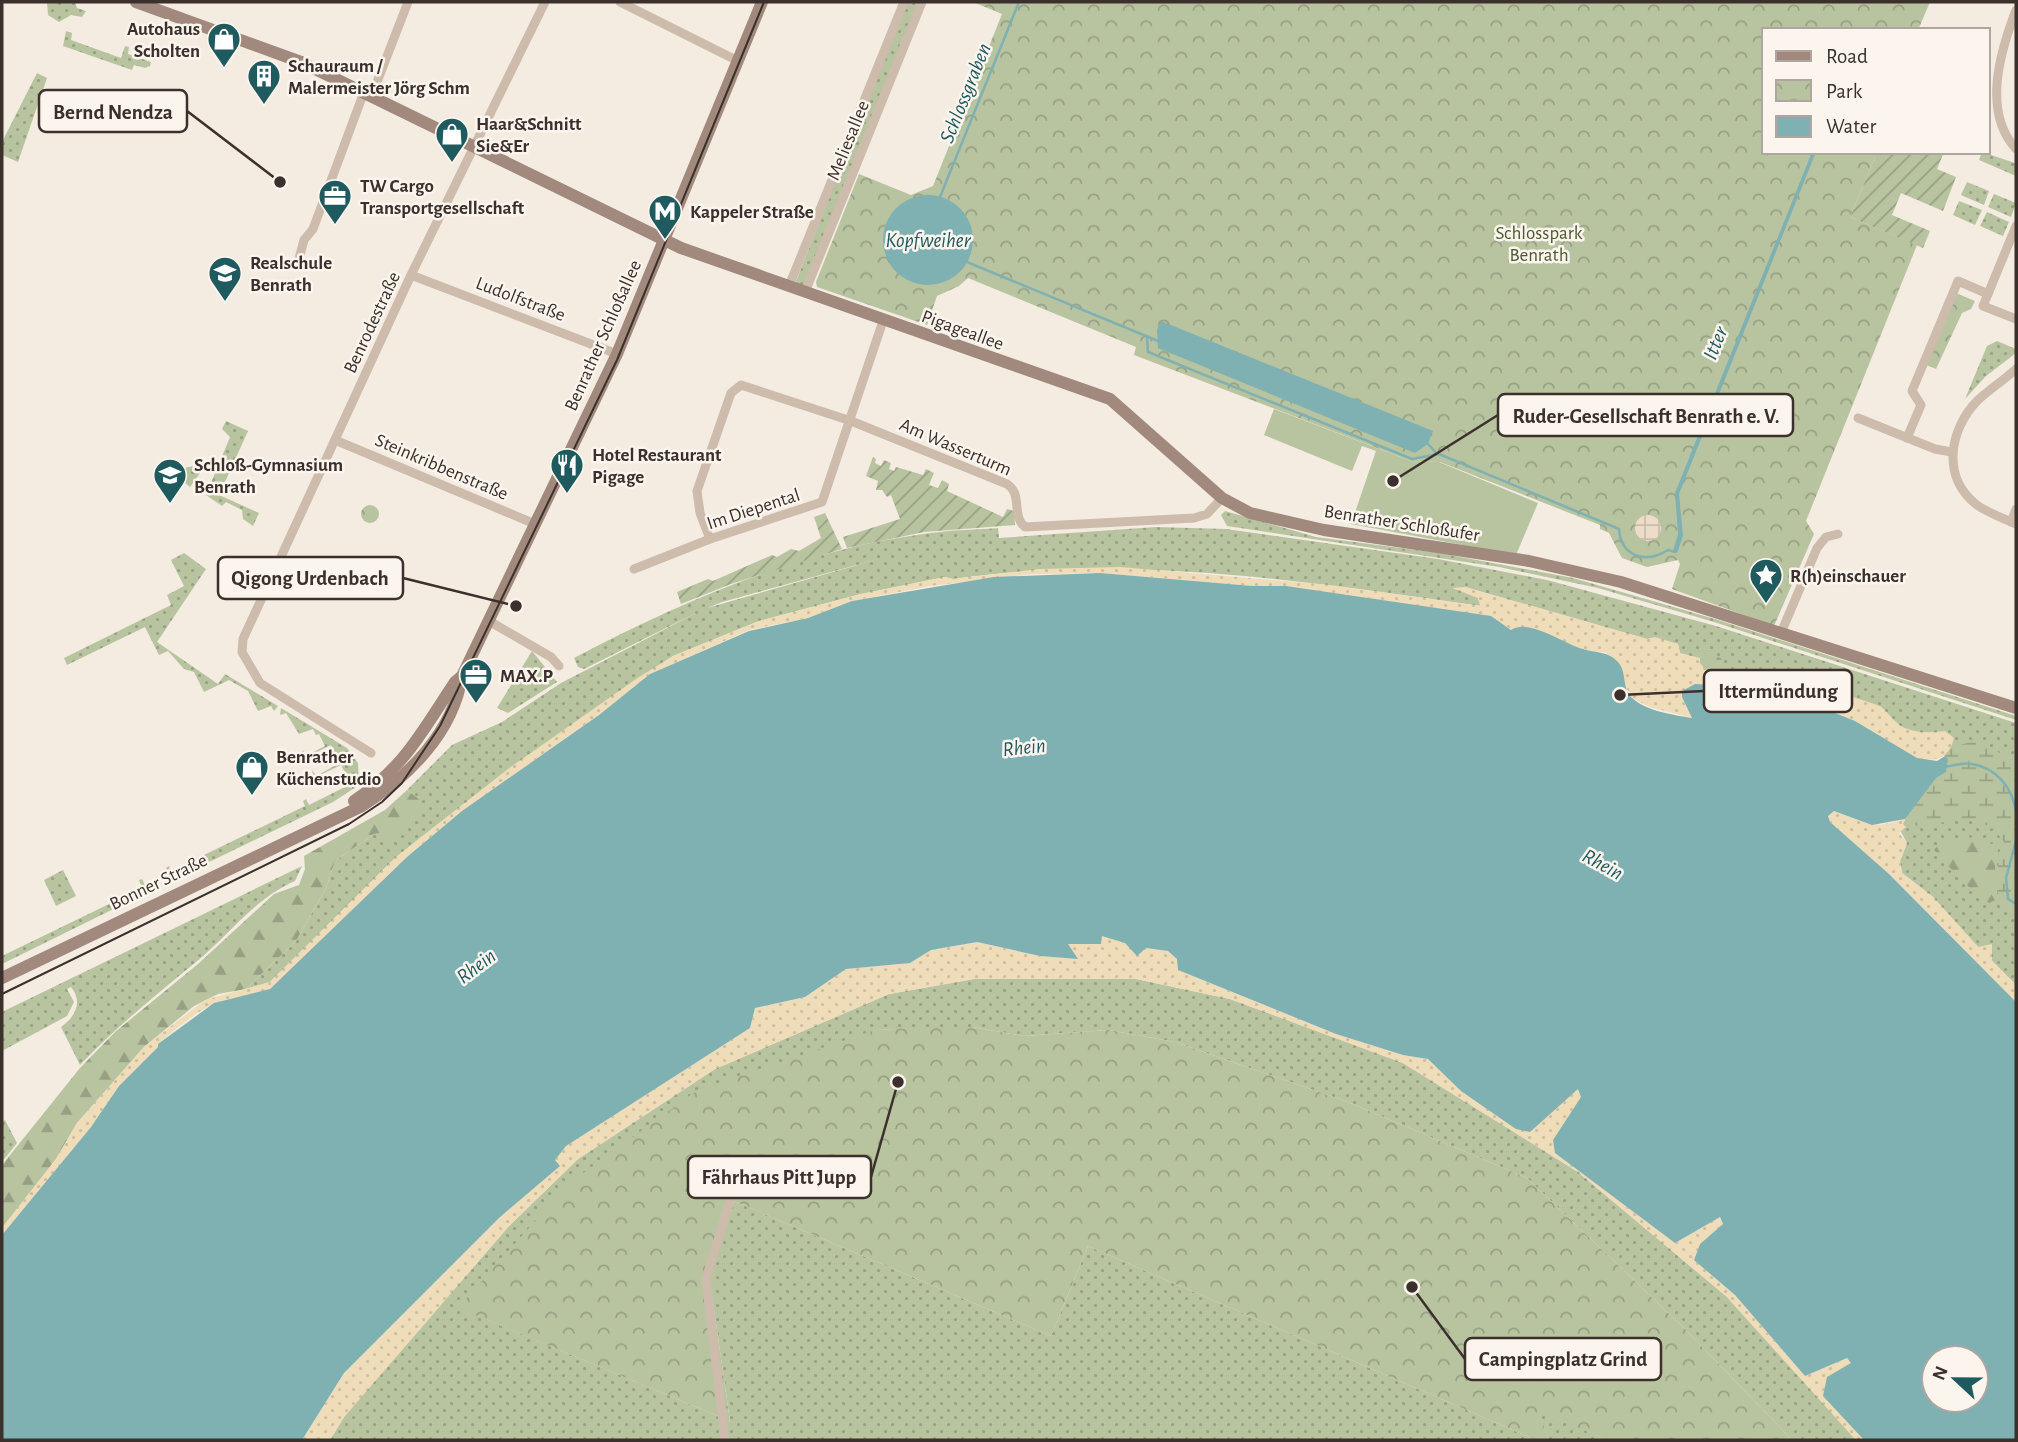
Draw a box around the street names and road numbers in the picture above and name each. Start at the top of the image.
street label: Meliesallee [824,98,873,183]
street label: Benrather Schloßallee [562,257,645,414]
street label: Benrodestraße [341,269,404,376]
street label: Ludolfstraße [473,274,568,325]
street label: Pigageallee [919,307,1006,354]
street label: Am Wasserturm [897,415,1014,480]
street label: Steinkribbenstraße [372,431,511,504]
street label: Im Diepental [705,485,802,533]
street label: Benrather Schloßufer [1323,502,1481,545]
street label: Bonner Straße [107,851,210,914]

